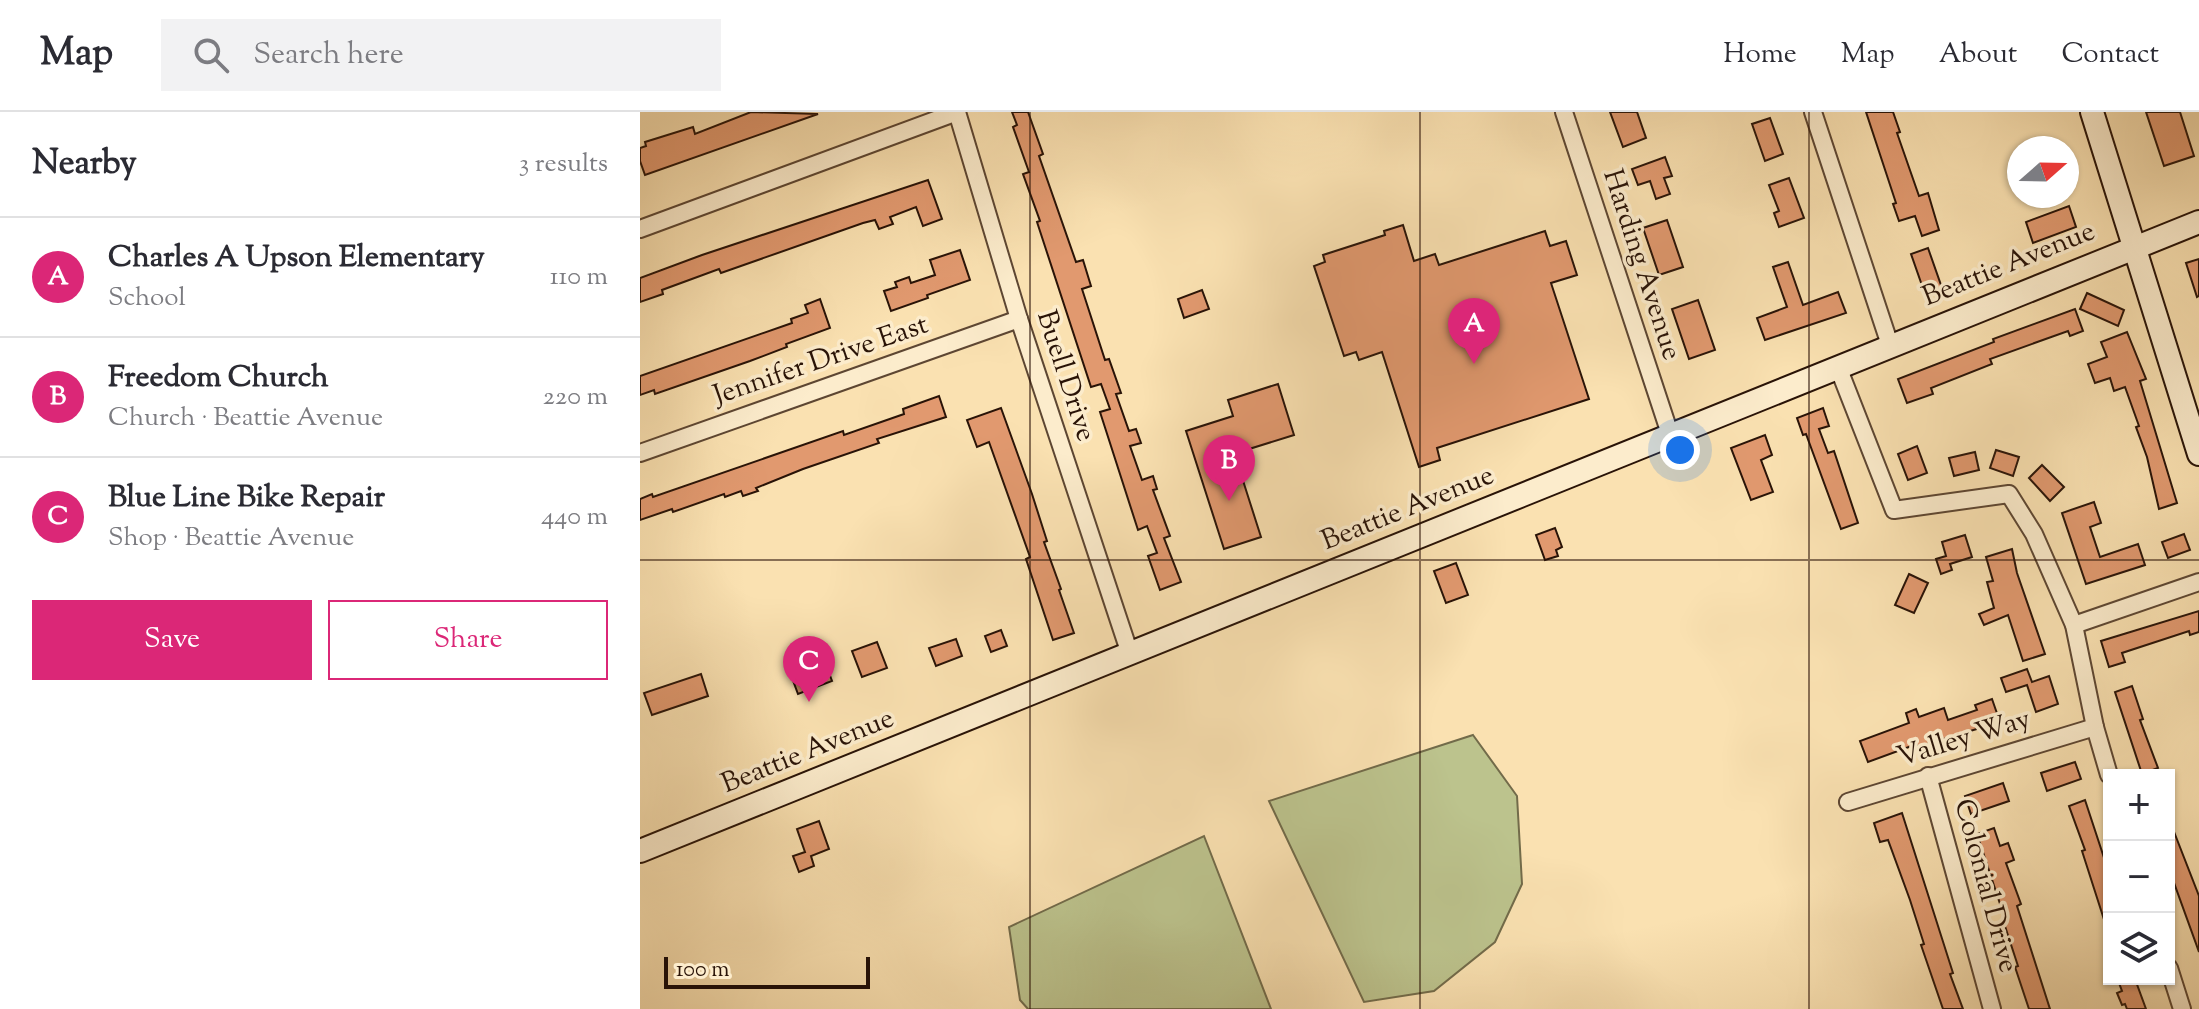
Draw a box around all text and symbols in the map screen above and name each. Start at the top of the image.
search box [161,19,721,91]
text: Map [40,28,113,82]
icon: search [189,33,233,77]
text: Search here [253,34,404,77]
text: Home [1723,35,1797,75]
text: Map [1841,35,1895,75]
text: About [1939,35,2017,75]
text: Contact [2061,35,2159,75]
north arrow [2007,136,2079,208]
text: Nearby [32,140,137,189]
text: 3 results [519,146,608,183]
street label: Harding Avenue [1591,164,1691,366]
street label: Beattie Avenue [1917,212,2101,318]
text: Charles A Upson Elementary [108,237,485,280]
text: A [47,259,69,296]
text: 110 m [550,259,608,296]
text: School [108,280,186,317]
pin: A [1448,298,1500,364]
street label: Jennifer Drive East [706,305,934,417]
street label: Buell Drive [1025,305,1105,447]
text: Freedom Church [108,357,329,400]
text: B [50,379,66,416]
text: 220 m [543,379,608,416]
text: Church · Beattie Avenue [108,400,383,437]
your location [1660,430,1700,470]
pin: B [1203,435,1255,501]
street label: Beattie Avenue [1316,456,1500,562]
text: Blue Line Bike Repair [108,477,385,520]
text: C [48,499,68,536]
text: 440 m [541,499,608,536]
text: Shop · Beattie Avenue [108,520,354,557]
button: Save [32,600,312,680]
button: Share [328,600,608,680]
pin: C [783,636,835,702]
street label: Beattie Avenue [716,699,900,805]
street label: Valley Way [1892,700,2036,778]
map controls [2103,769,2175,985]
button: + [2103,769,2175,841]
street label: Colonial Drive [1943,795,2027,977]
button: − [2103,841,2175,913]
button: layers [2103,913,2175,985]
scale bar [664,953,870,989]
text: 100 m [676,955,729,987]

